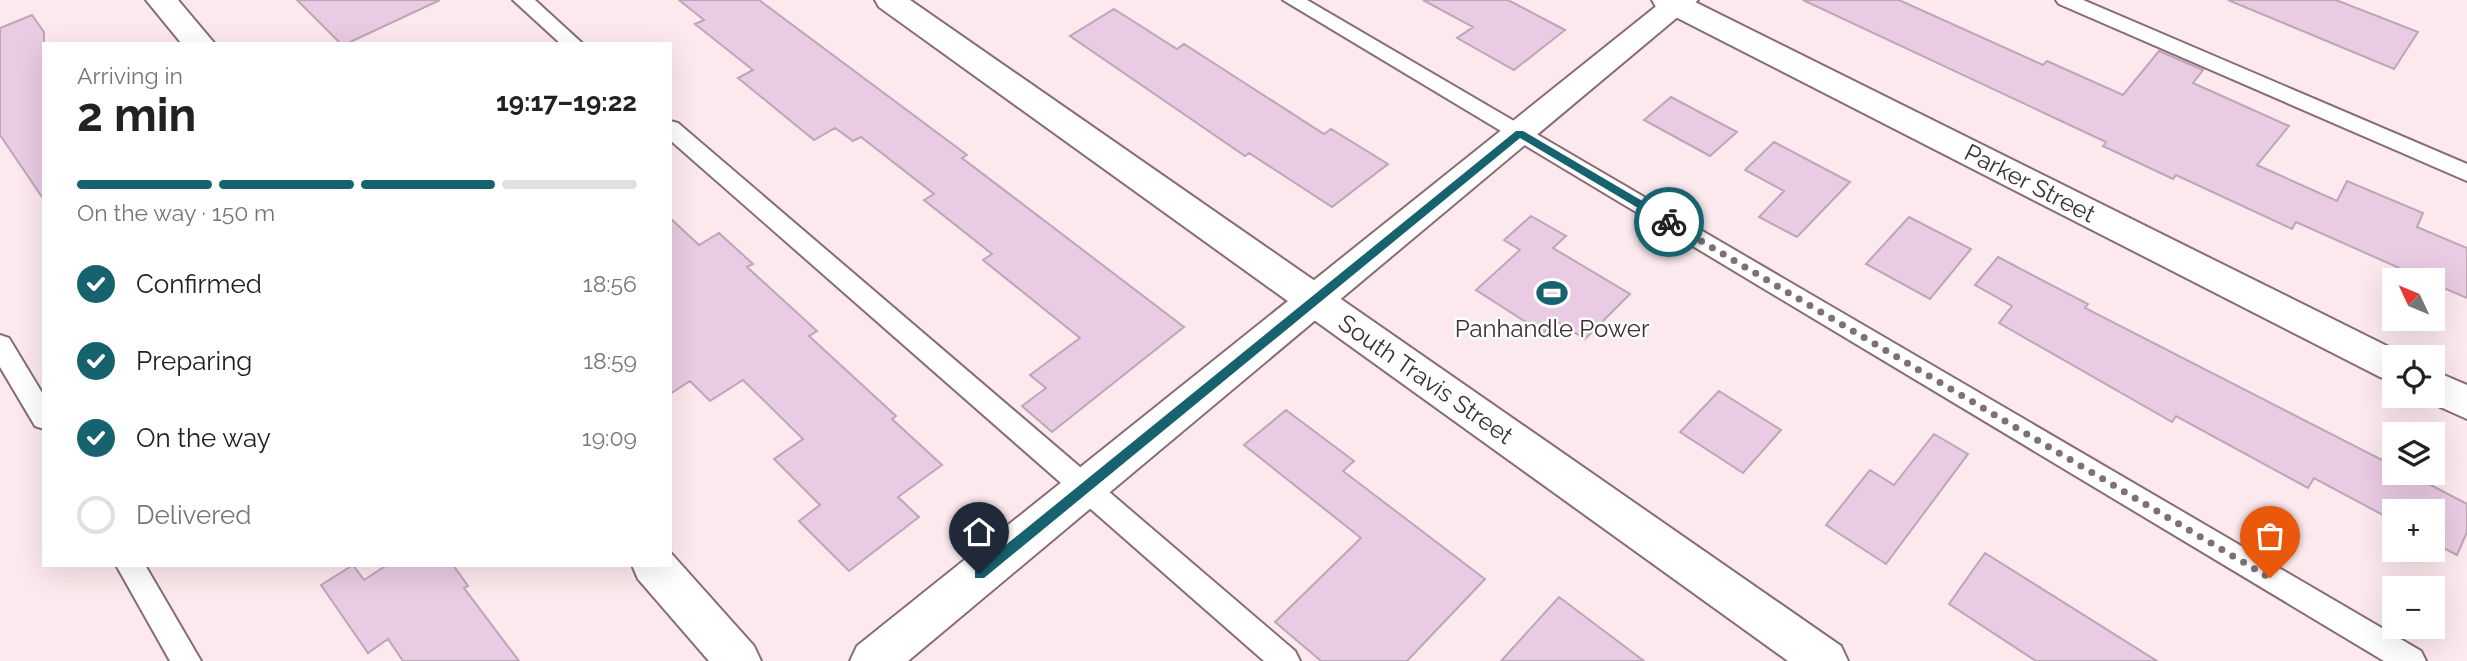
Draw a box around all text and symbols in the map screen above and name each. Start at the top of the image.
text: Arriving in [77,62,183,89]
text: 19:17–19:22 [496,87,637,117]
text: 2 min [77,88,196,142]
street label: Parker Street [1960,138,2100,228]
courier [1634,187,1704,257]
text: On the way · 150 m [77,199,275,226]
icon: bike [1650,203,1688,241]
icon: check [77,265,115,303]
north arrow [2382,268,2445,331]
map controls [2382,268,2445,639]
text: Confirmed [136,269,262,299]
text: 18:56 [583,270,637,297]
sports icon: Panhandle Power [1535,276,1569,310]
street label: South Travis Street [1333,308,1519,450]
place label: Panhandle Power [1455,314,1650,343]
icon: check [77,342,115,380]
button: locate [2382,345,2445,408]
text: Preparing [136,346,252,376]
text: 18:59 [583,347,637,374]
icon: check [77,419,115,457]
button: layers [2382,422,2445,485]
text: On the way [136,423,271,453]
text: 19:09 [582,424,637,451]
button: + [2382,499,2445,562]
text: Delivered [136,500,251,530]
pin [949,502,1009,574]
pin [2240,506,2300,578]
icon: home [960,513,998,551]
icon: bag [2251,517,2289,555]
button: − [2382,576,2445,639]

